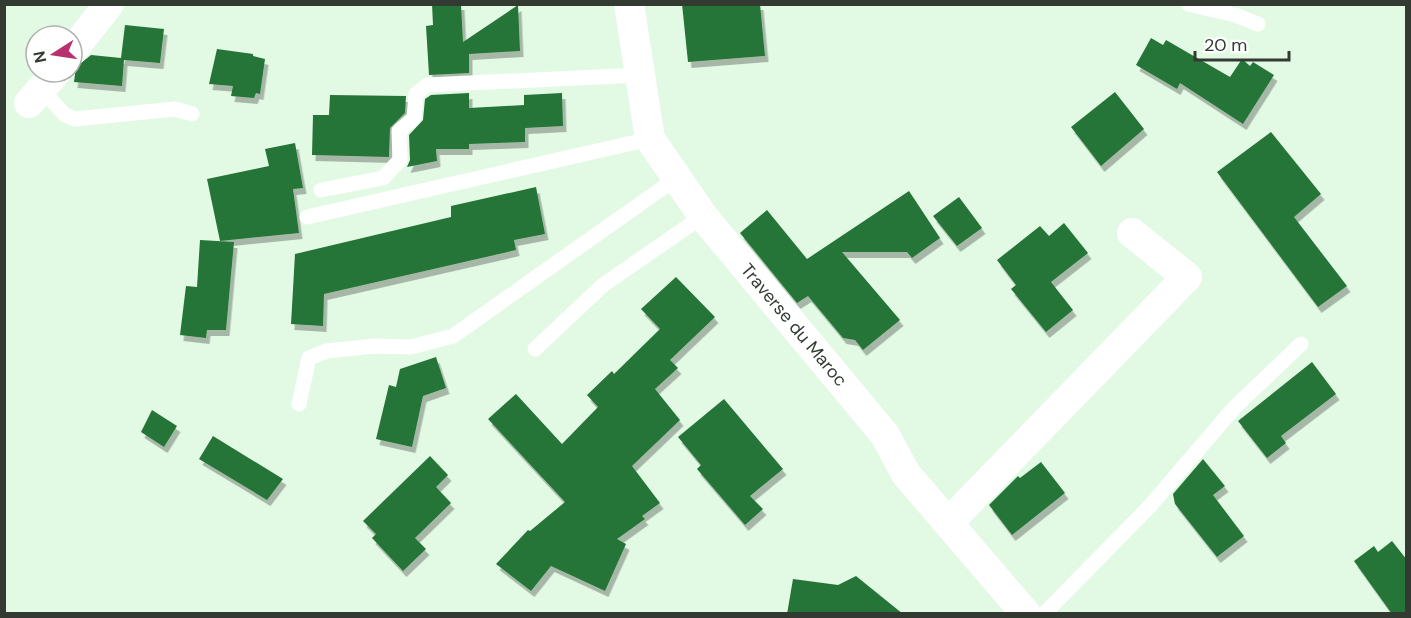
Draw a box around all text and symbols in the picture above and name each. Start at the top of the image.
north arrow [24,24,84,84]
scale bar [1195,24,1290,62]
text: 20 m [1204,33,1247,57]
text: N [28,49,51,65]
street label: Traverse du Maroc [735,258,853,392]

